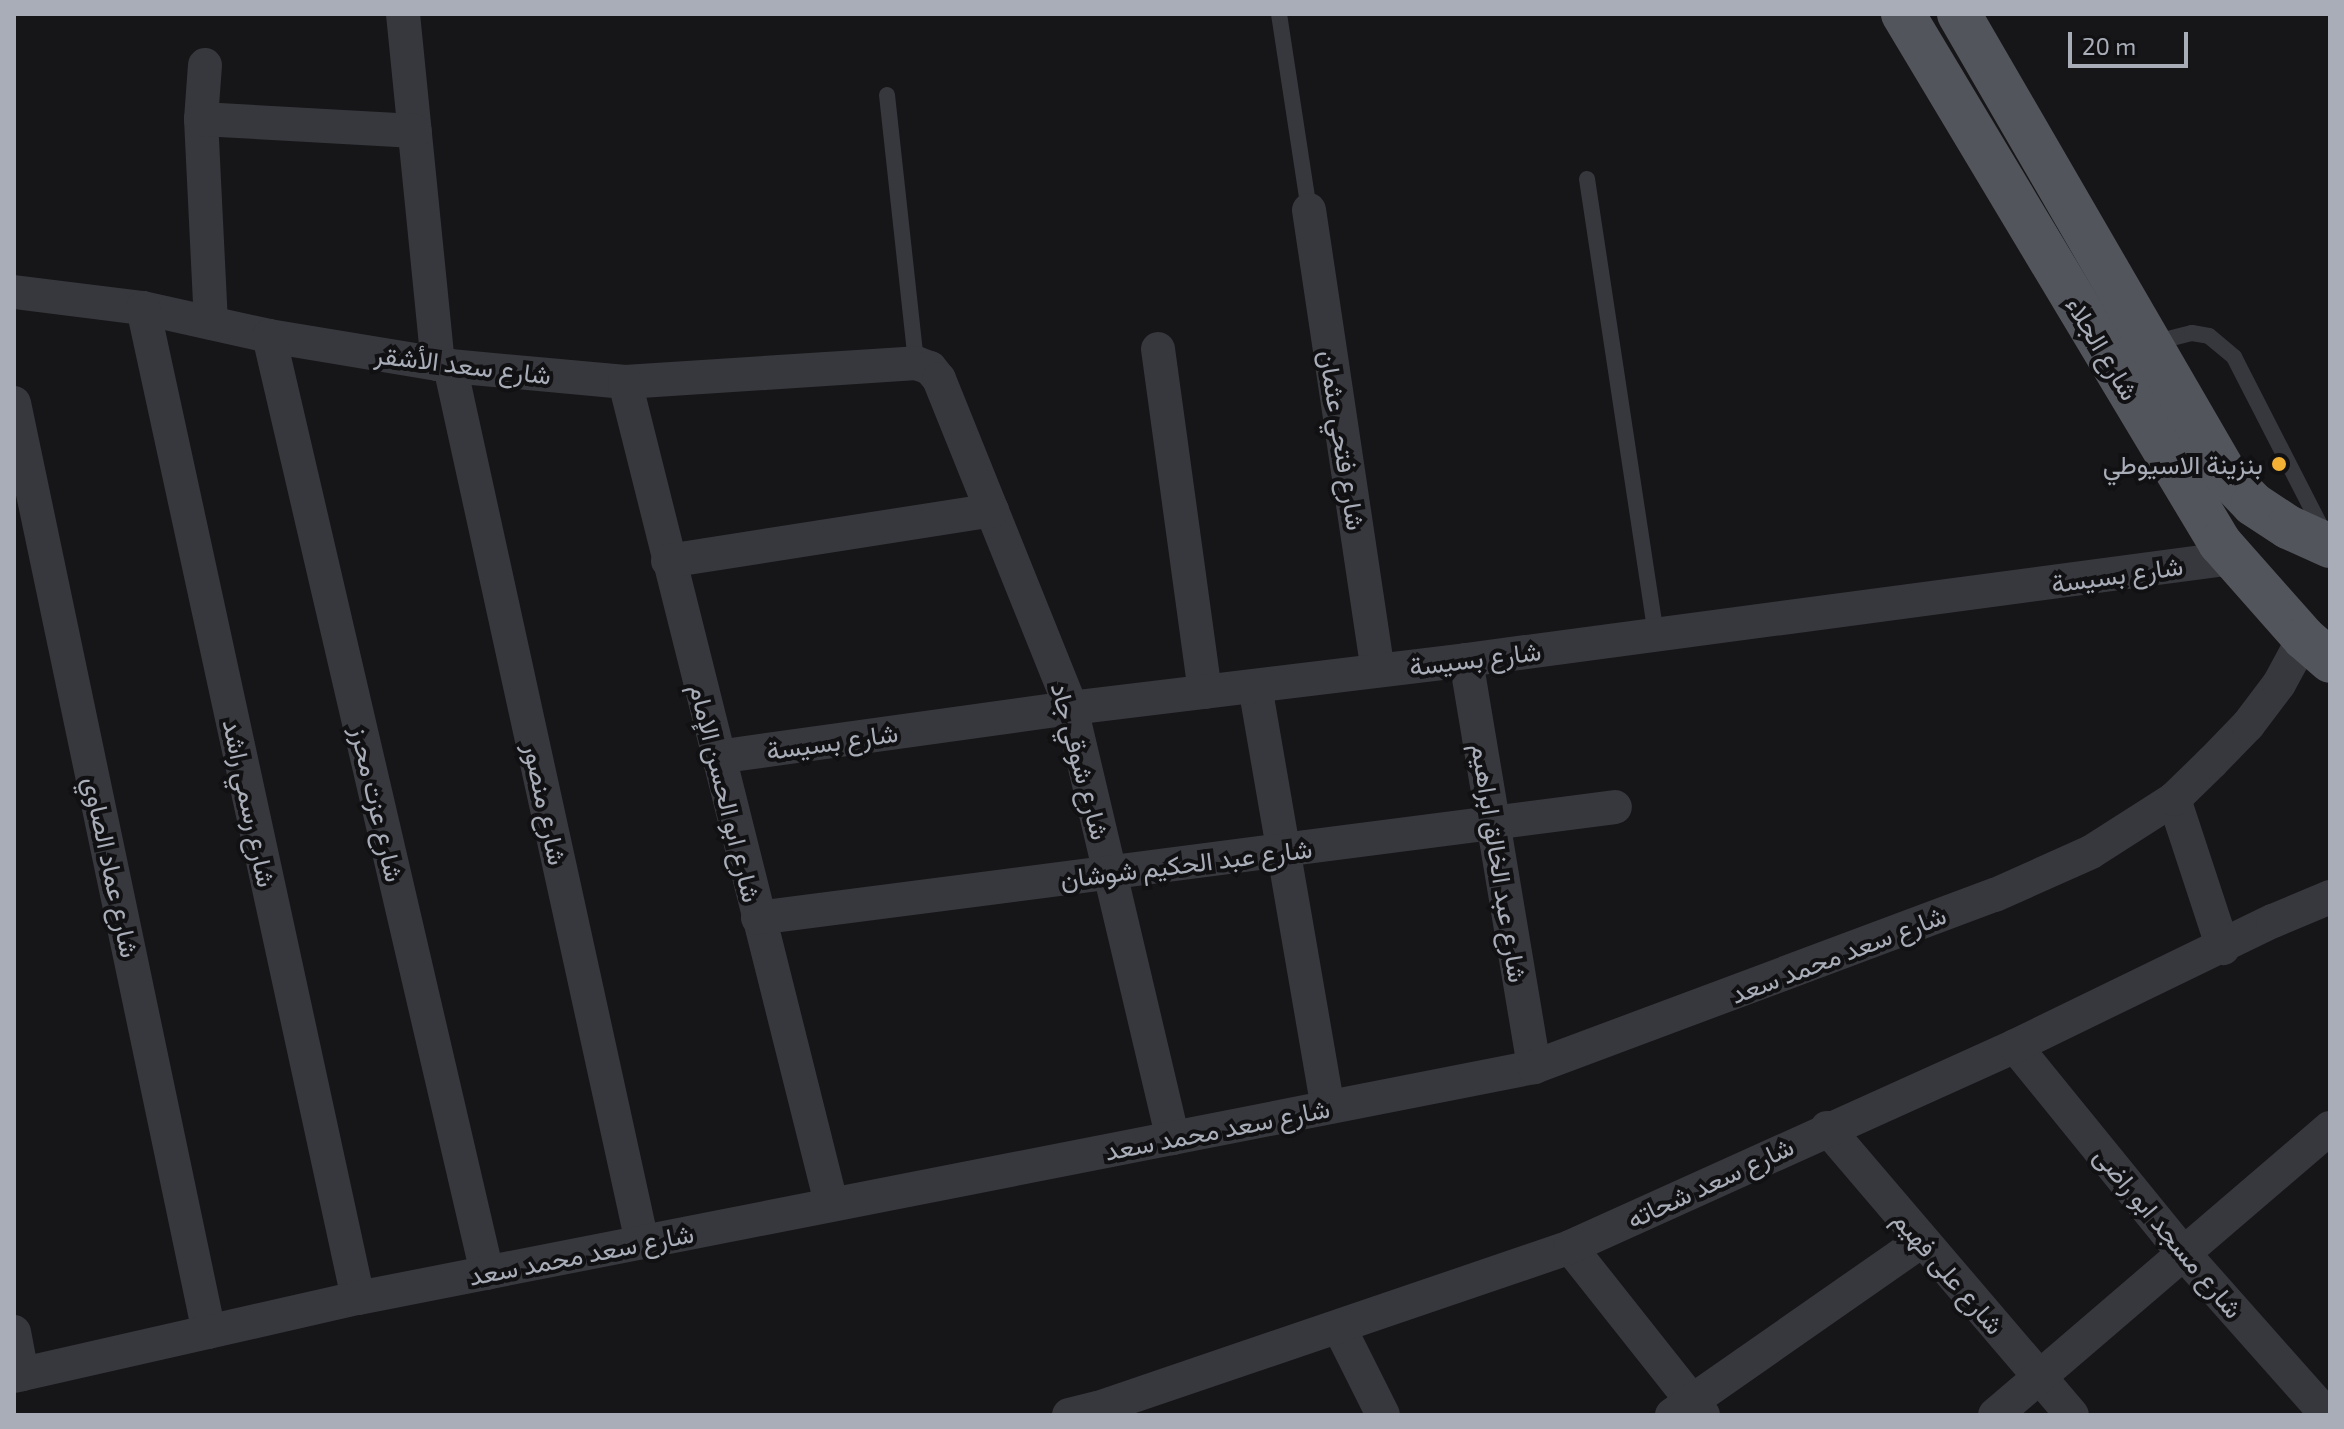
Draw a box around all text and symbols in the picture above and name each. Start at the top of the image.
scale bar [2072,16,2192,66]
text: 20 m [2082,31,2136,60]
street label: شارع الجلاء [2060,290,2146,406]
street label: شارع سعد الأشقر [373,338,553,390]
street label: شارع فتحي عثمان [1313,348,1373,532]
place label: بنزينة الاسيوطي [2103,448,2263,480]
marker: بنزينة الاسيوطي [2270,455,2288,473]
street label: شارع بسيسة [2049,549,2185,599]
street label: شارع بسيسة [1407,634,1543,682]
street label: شارع شوقي جاد [1045,679,1117,843]
street label: شارع ابو الحسن الإمام [684,681,768,905]
street label: شارع رسمي راشد [217,716,283,890]
street label: شارع بسيسة [764,716,900,766]
street label: شارع عزت محرز [345,723,411,885]
street label: شارع منصور [518,740,574,868]
street label: شارع عبد الخالق ابراهيم [1466,741,1534,985]
street label: شارع عماد الصاوي [78,774,146,960]
street label: شارع عبد الحكيم شوشان [1058,832,1314,894]
street label: شارع سعد محمد سعد [1726,899,1950,1009]
street label: شارع سعد محمد سعد [1102,1092,1332,1166]
street label: شارع سعد شحاته [1622,1130,1798,1234]
street label: شارع مسجد ابو راضى [2088,1140,2250,1324]
street label: شارع على فهيم [1887,1204,2011,1340]
street label: شارع سعد محمد سعد [466,1217,696,1291]

